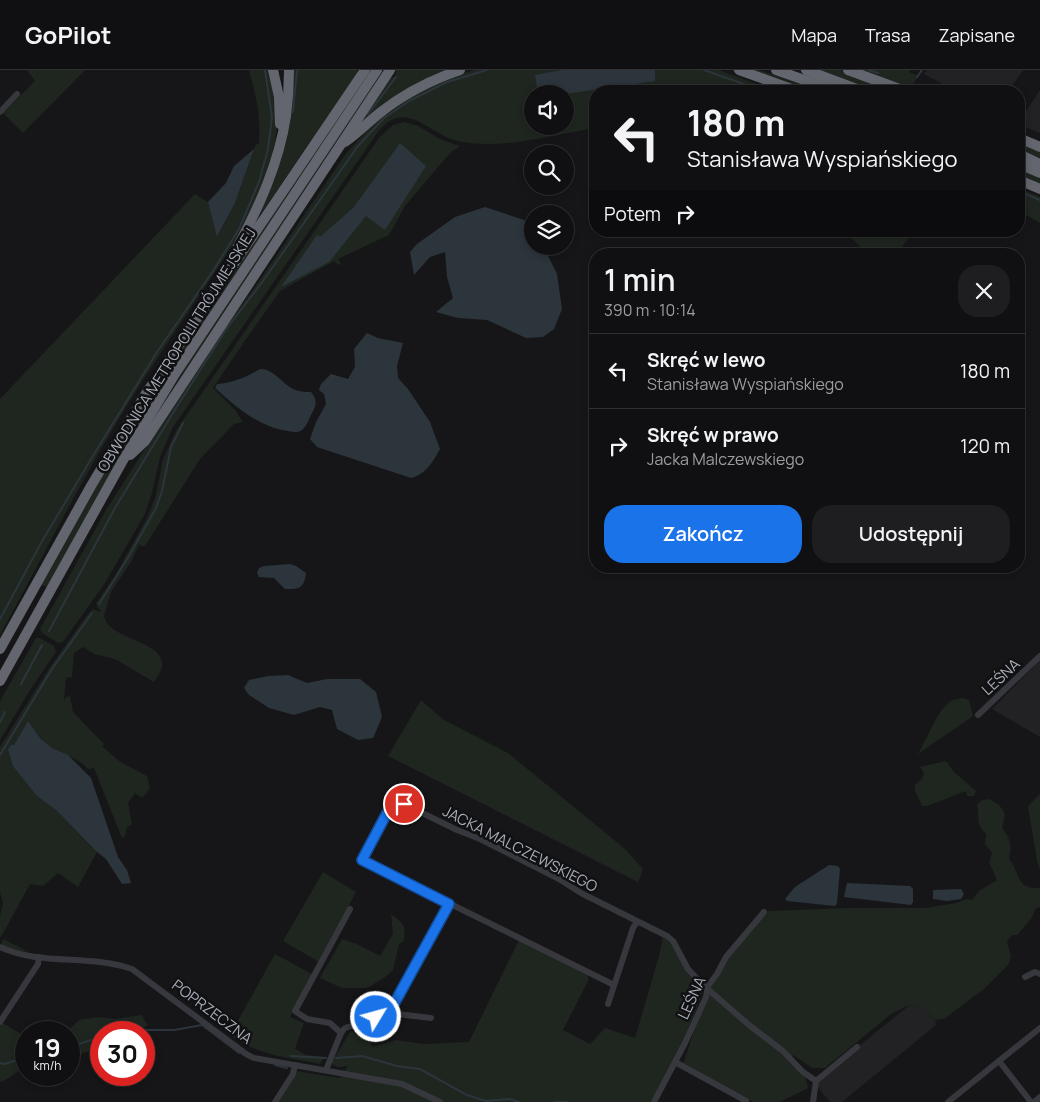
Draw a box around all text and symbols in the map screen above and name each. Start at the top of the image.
text: GoPilot [25,18,111,51]
text: Mapa [791,23,837,47]
text: Trasa [865,23,910,47]
text: Zapisane [938,23,1015,47]
map controls [524,85,574,255]
button: sound [524,85,574,135]
text: 180 m [687,99,785,147]
icon: left [604,105,669,170]
text: Stanisława Wyspiańskiego [687,144,958,174]
button: search [524,145,574,195]
icon: right [671,200,699,228]
text: Potem [604,201,661,227]
button: layers [524,205,574,255]
street label: OBWODNICA METROPOLII TRÓJMIEJSKIEJ [92,224,261,476]
text: 1 min [604,259,676,300]
button: close [958,265,1010,317]
text: 390 m · 10:14 [604,299,696,321]
text: Skręć w lewo [647,347,766,373]
icon: left [604,357,632,385]
text: 180 m [960,358,1010,384]
text: Stanisława Wyspiańskiego [647,373,844,395]
text: Skręć w prawo [647,422,779,448]
icon: right [604,432,632,460]
text: 120 m [960,433,1010,459]
text: Jacka Malczewskiego [647,448,804,470]
button: Zakończ [604,505,802,563]
button: Udostępnij [812,505,1010,563]
street label: LEŚNA [977,653,1025,700]
pin [383,783,425,825]
icon: arrive [390,790,418,818]
street label: JACKA MALCZEWSKIEGO [439,800,601,897]
street label: LEŚNA [672,972,711,1023]
street label: POPRZECZNA [168,974,257,1049]
position arrow [349,990,401,1042]
speed limit sign: 30 [90,1021,155,1086]
text: 19 [34,1030,61,1065]
text: km/h [34,1057,61,1074]

